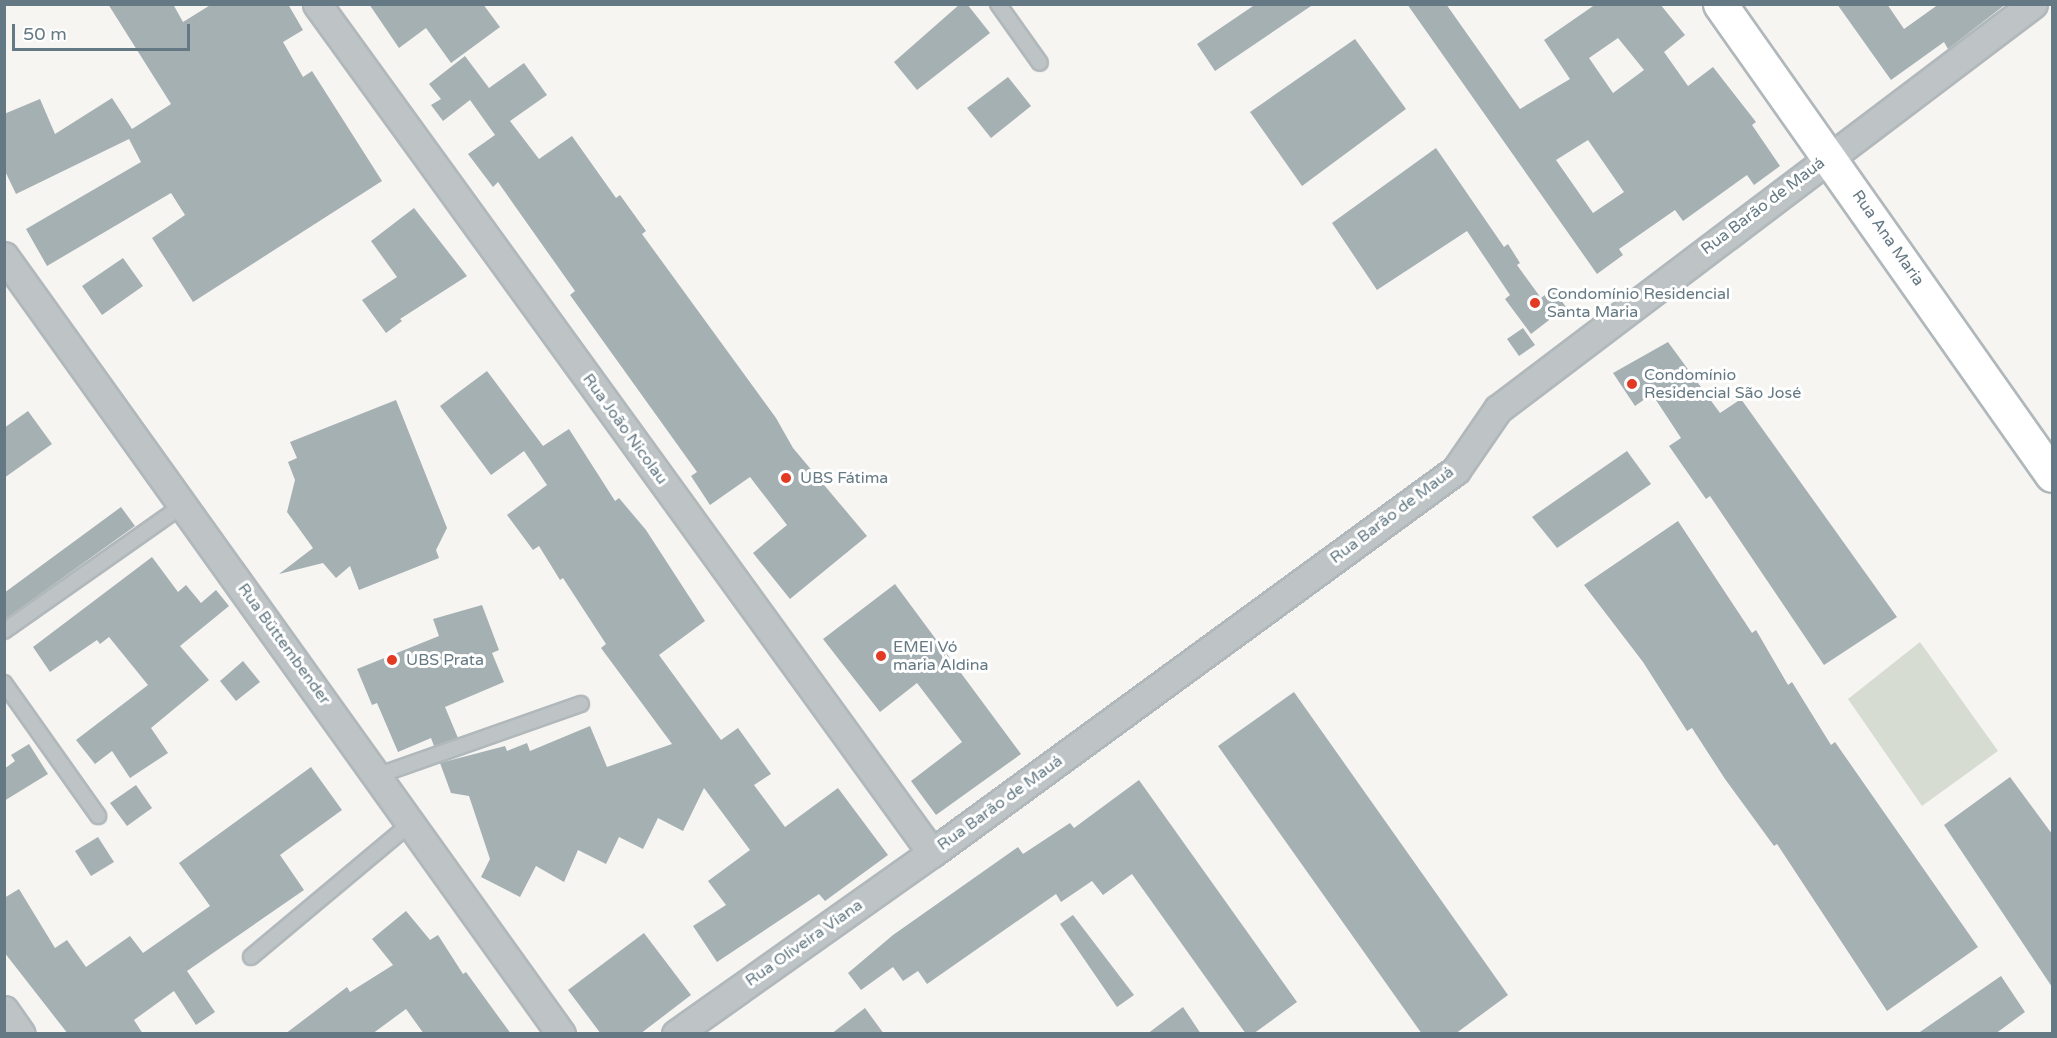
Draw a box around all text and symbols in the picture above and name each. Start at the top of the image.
scale bar [15,12,194,50]
text: 50 m [23,23,67,45]
street label: Rua Barão de Mauá [1697,153,1829,259]
street label: Rua Ana Maria [1848,186,1928,290]
place label: Condomínio Residencial Santa Maria [1547,284,1730,322]
marker: Condomínio Residencial Santa Maria [1528,296,1542,310]
place label: Condomínio Residencial São José [1644,365,1801,403]
street label: Rua João Nicolau [578,370,672,488]
marker: Condomínio Residencial São José [1625,377,1639,391]
street label: Rua Barão de Mauá [1326,462,1458,568]
place label: UBS Fátima [800,468,888,488]
marker: UBS Fátima [777,469,795,487]
street label: Rua Büttembender [234,580,334,708]
place label: EMEI Vó maria Aldina [893,637,989,675]
marker: EMEI Vó maria Aldina [874,649,888,663]
place label: UBS Prata [406,650,484,670]
marker: UBS Prata [383,651,401,669]
street label: Rua Barão de Mauá [934,751,1066,855]
street label: Rua Oliveira Viana [742,895,866,991]

